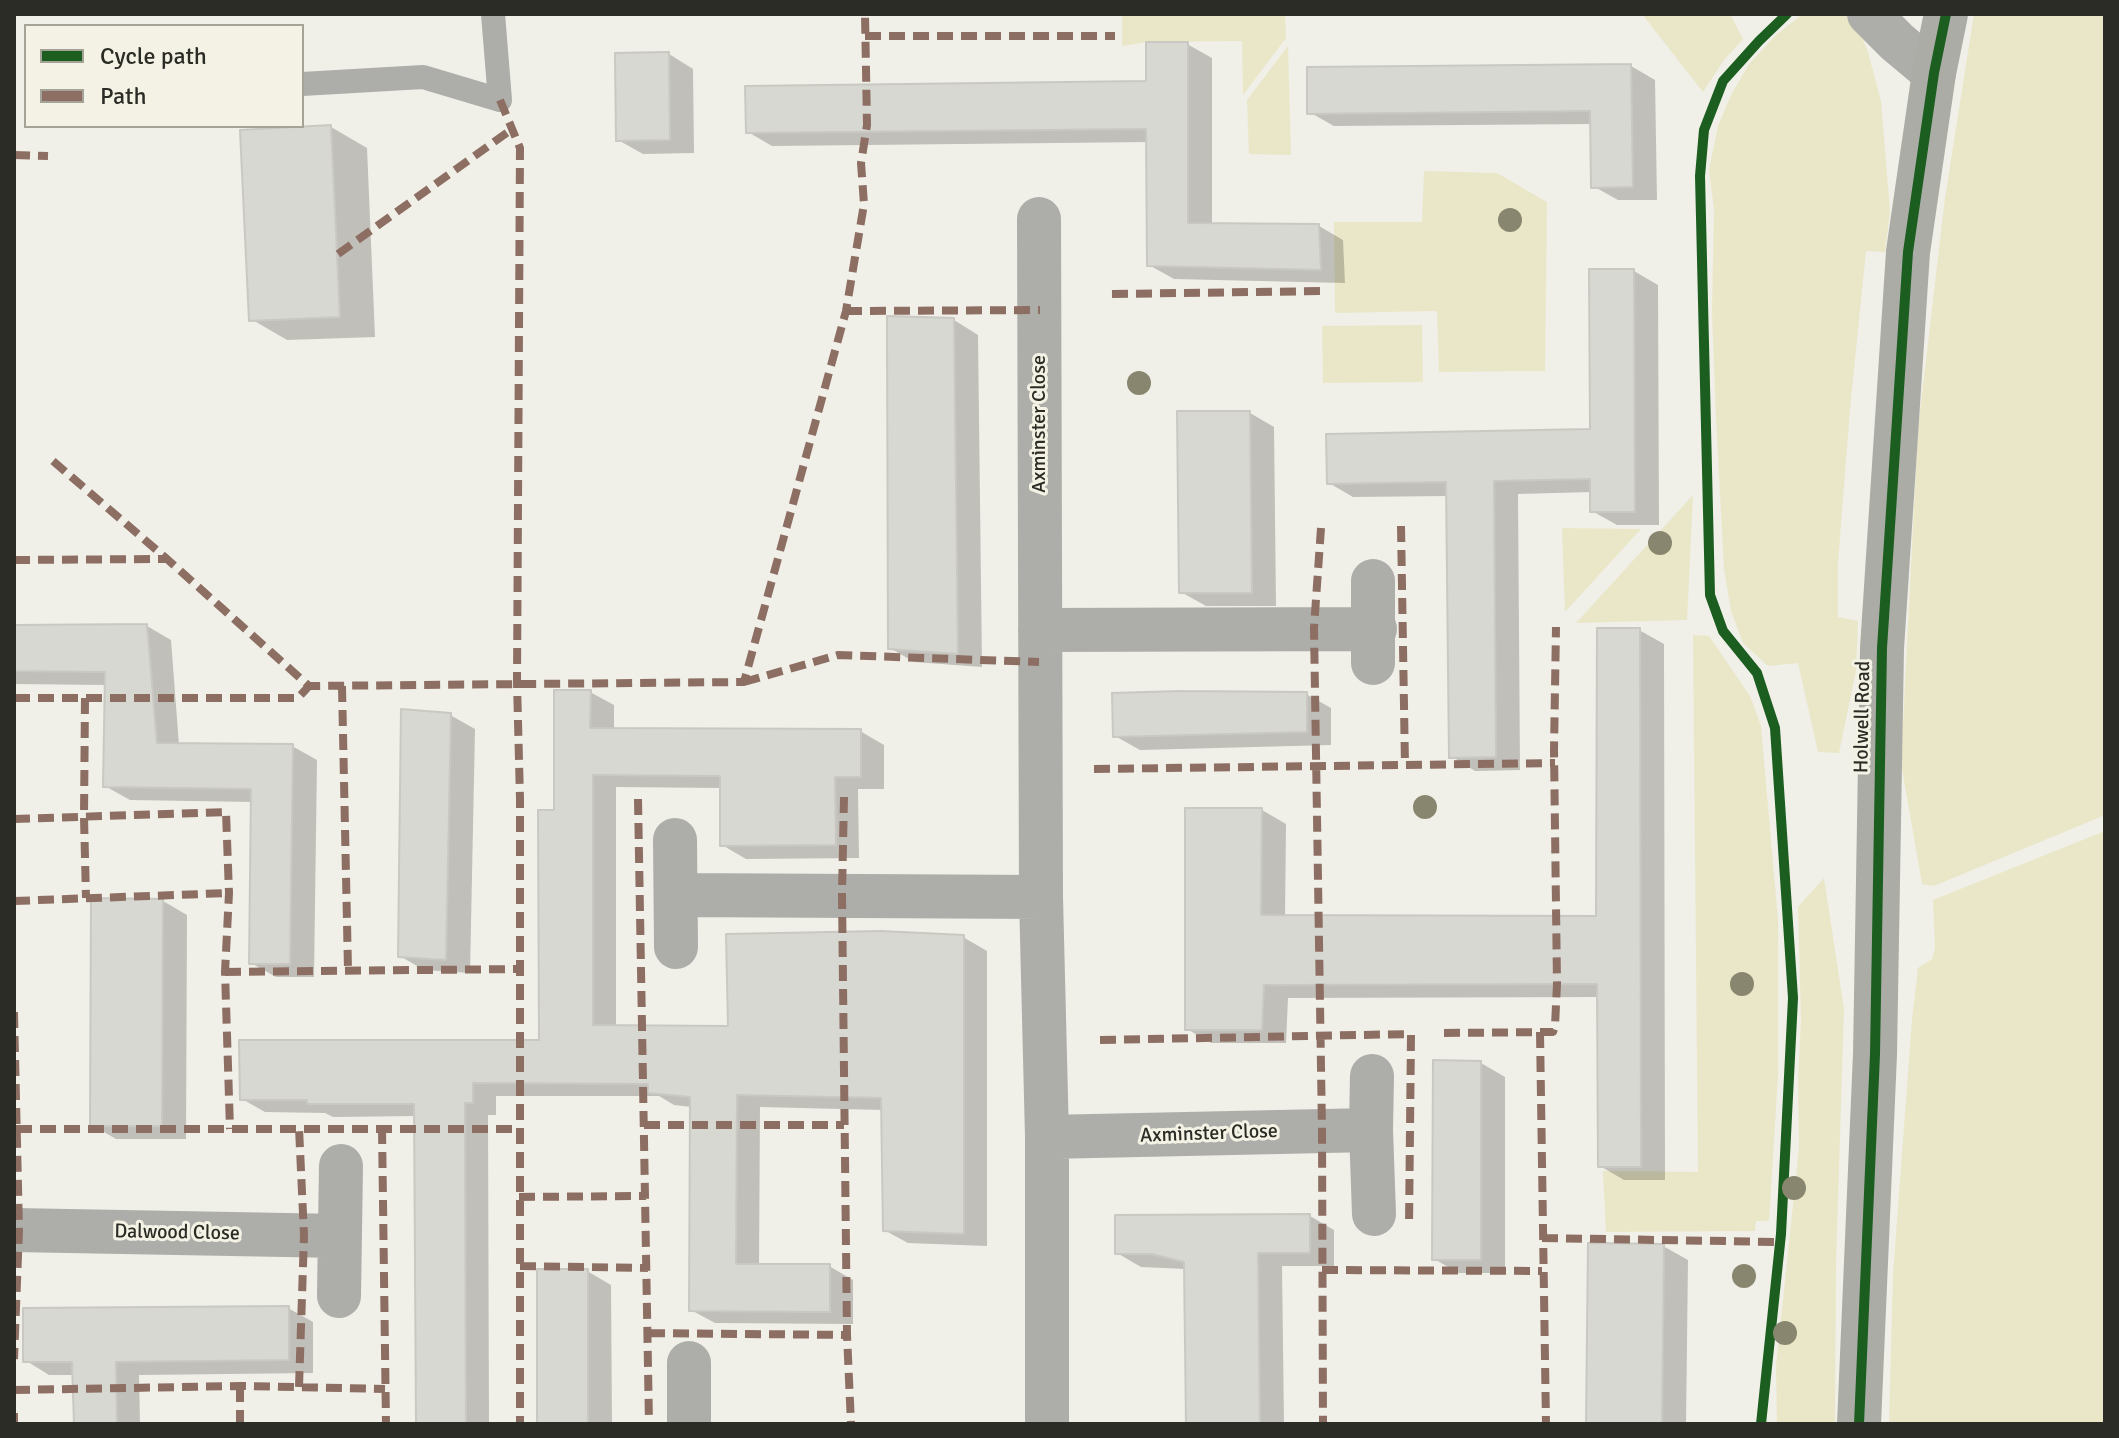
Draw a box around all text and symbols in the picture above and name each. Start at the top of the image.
legend [24,24,304,128]
text: Cycle path [100,41,207,71]
text: Path [100,81,146,111]
street label: Axminster Close [1028,355,1052,493]
street label: Holwell Road [1850,661,1876,773]
street label: Axminster Close [1140,1120,1278,1148]
street label: Dalwood Close [114,1220,240,1246]

